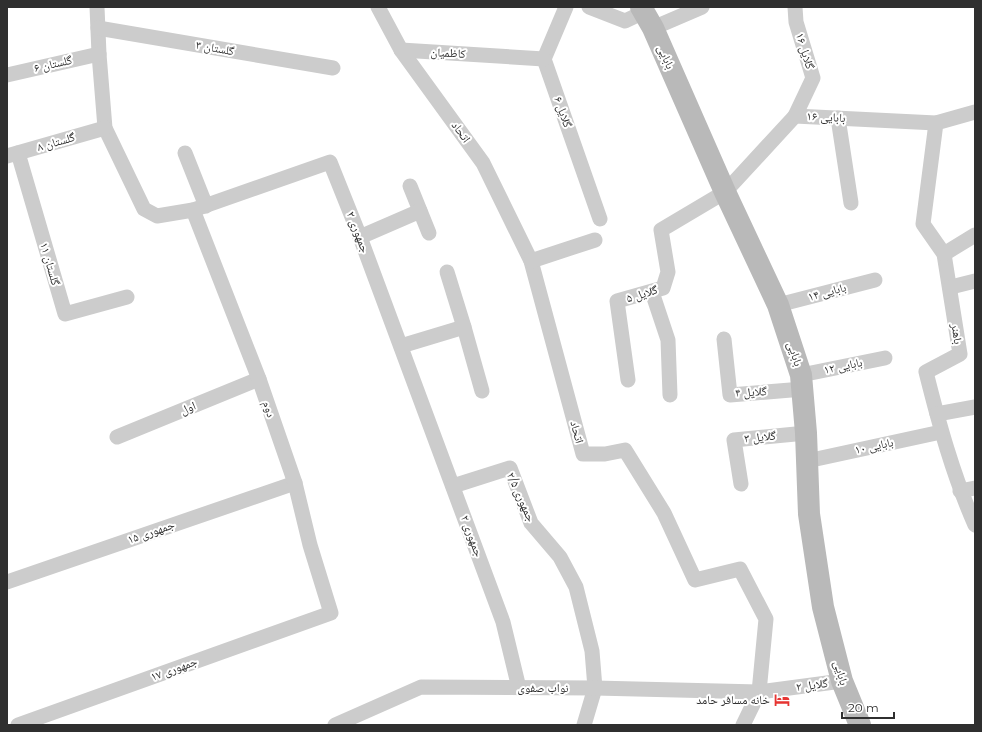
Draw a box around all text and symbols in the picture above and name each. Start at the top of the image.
street label: گلایل ۱۶ [793,31,818,71]
street label: گلستان ۳ [195,37,236,58]
street label: بابایی [654,42,678,71]
street label: کاظمیان [430,44,466,61]
street label: گلستان ۶ [32,52,73,75]
street label: گلایل ۶ [551,94,576,130]
street label: بابایی ۱۶ [806,108,846,125]
street label: اتحاد [449,118,474,146]
street label: گلستان ۸ [35,129,77,154]
street label: جمهوری ۲ [344,209,373,255]
street label: گلستان ۱۱ [37,241,64,287]
street label: بابایی ۱۴ [806,279,848,304]
street label: گلایل ۵ [624,282,659,306]
street label: باهنر [948,322,966,345]
street label: بابایی [784,340,806,368]
street label: بابایی ۱۲ [822,354,864,377]
street label: گلایل ۴ [735,383,767,400]
street label: اول [178,398,198,417]
street label: دوم [259,399,279,419]
street label: اتحاد [567,419,588,445]
street label: گلایل ۳ [743,428,777,446]
street label: بابایی ۱۰ [853,434,895,457]
street label: جمهوری ۲/۵ [504,470,539,524]
street label: جمهوری ۲ [458,513,487,559]
street label: جمهوری ۱۵ [125,516,177,547]
street label: جمهوری ۱۷ [148,653,200,684]
street label: بابایی [830,659,852,687]
street label: گلایل ۲ [795,675,829,694]
street label: نواب صفوی [517,680,569,695]
hotel icon: خانه مسافر حامد [773,691,791,709]
place label: خانه مسافر حامد [696,692,770,707]
scale bar [842,694,894,720]
text: 20 m [848,700,879,715]

